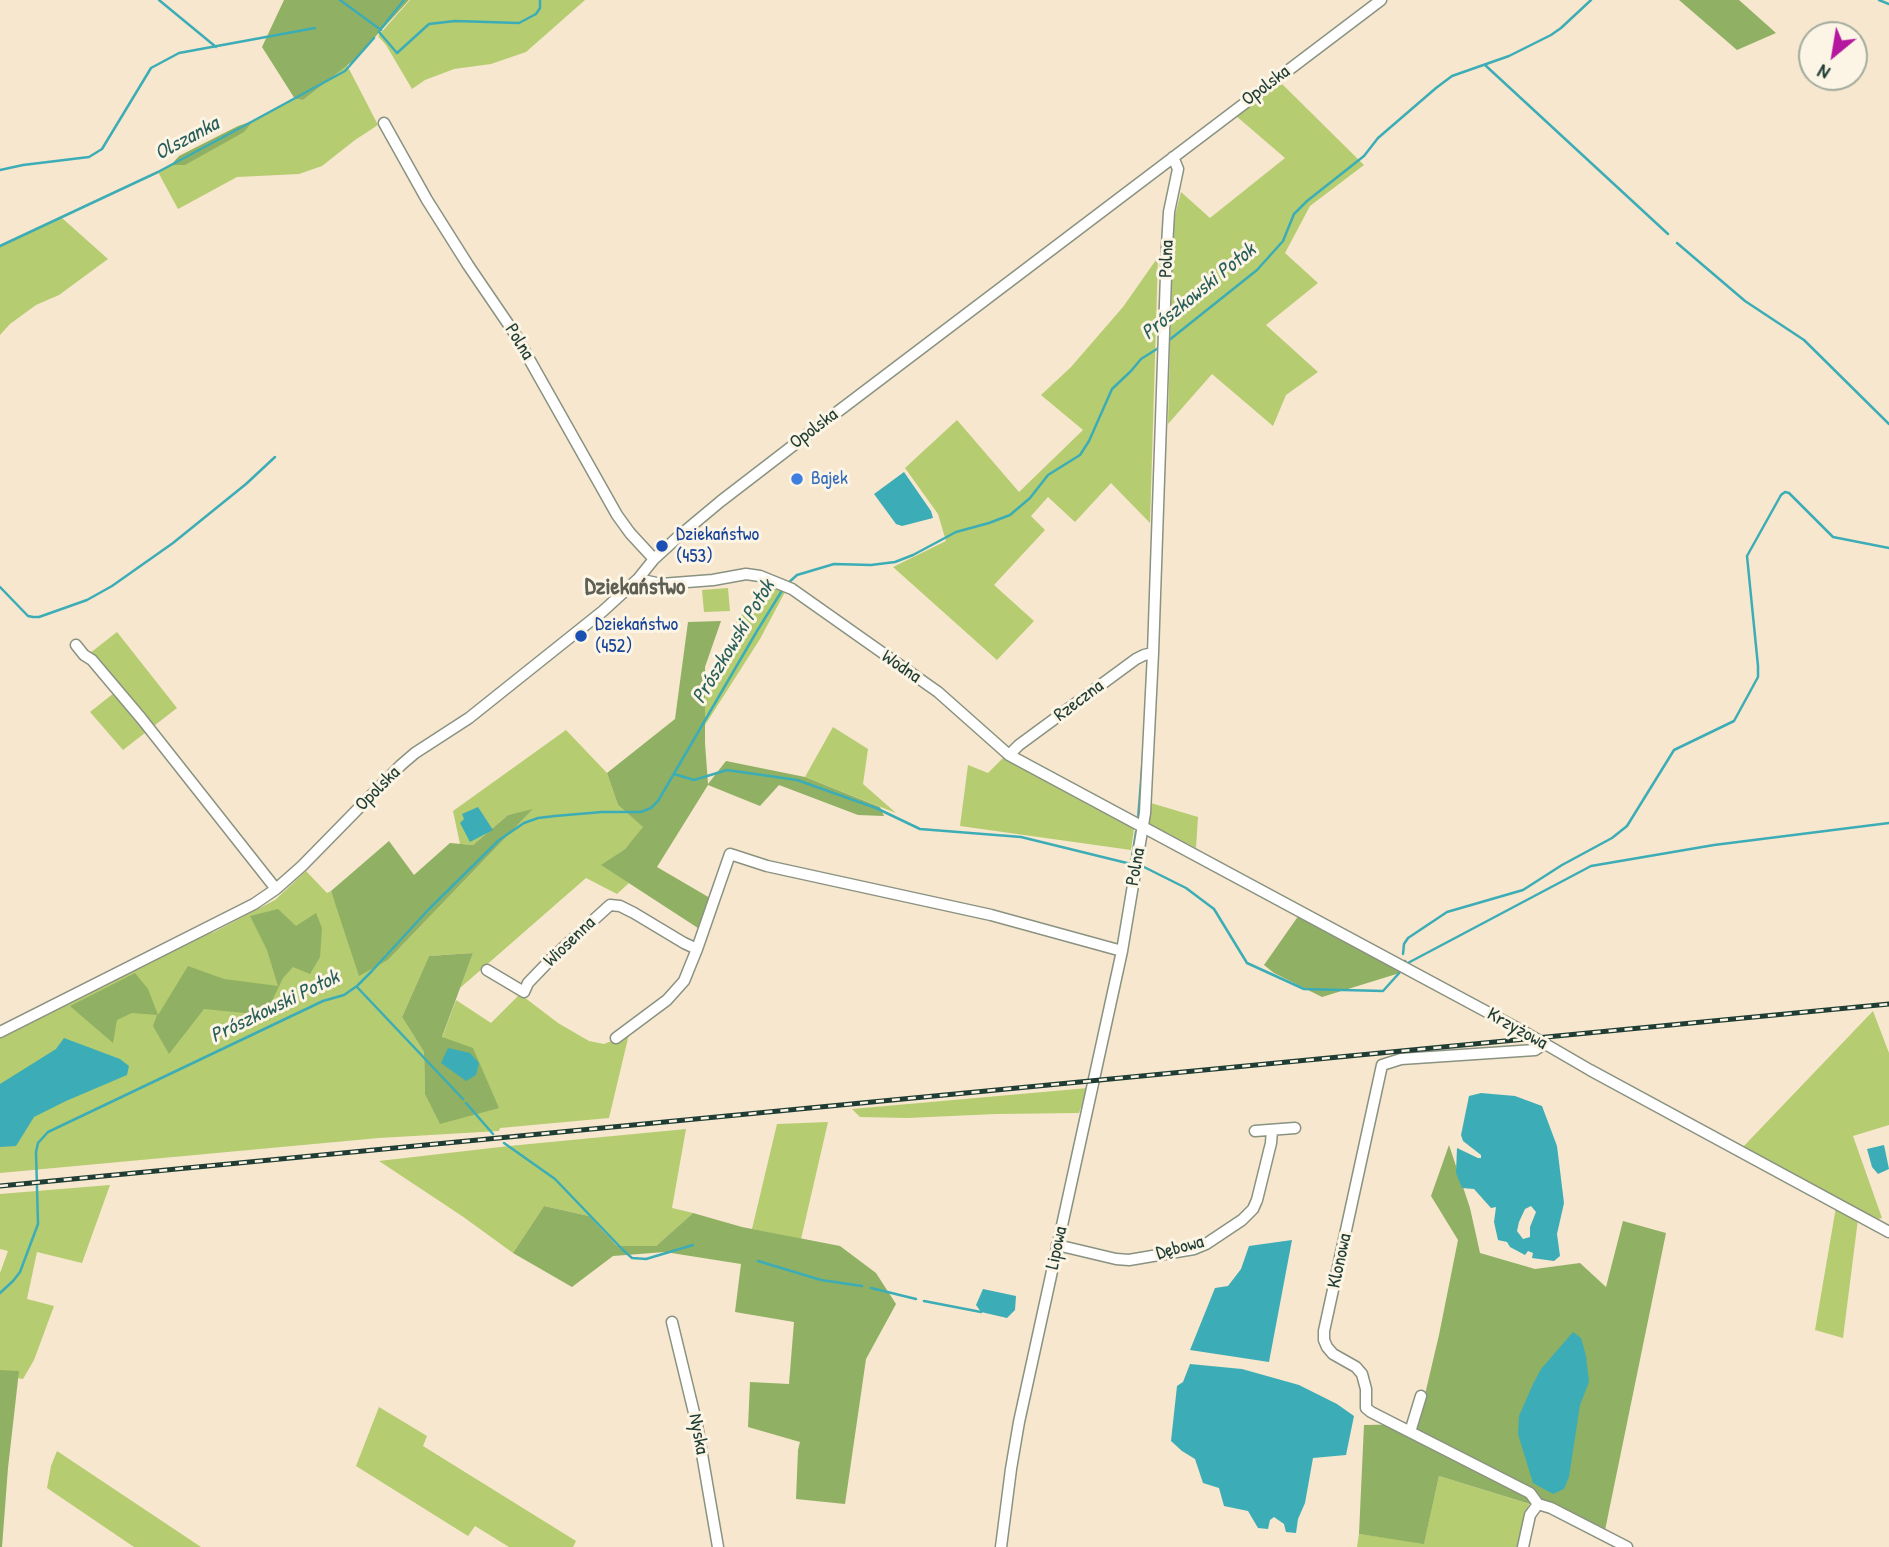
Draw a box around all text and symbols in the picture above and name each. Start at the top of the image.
north arrow [1798,21,1868,91]
text: N [1813,59,1834,86]
street label: Opolska [1238,61,1294,111]
water label: Olszanka [151,112,223,166]
water label: Prószkowski Potok [1137,238,1261,346]
street label: Polna [1155,240,1179,278]
street label: Polna [499,320,539,364]
street label: Opolska [786,404,842,454]
place label: Bajek [811,468,848,490]
marker: Bajek [789,471,805,487]
place label: Dziekaństwo (453) [676,524,759,568]
marker: Dziekaństwo (453) [654,538,670,554]
district label: Dziekaństwo [585,574,685,602]
water label: Prószkowski Potok [687,576,781,708]
place label: Dziekaństwo (452) [595,614,678,658]
marker: Dziekaństwo (452) [573,628,589,644]
street label: Wodna [877,646,925,688]
street label: Rzeczna [1050,675,1108,727]
street label: Opolska [351,762,405,816]
street label: Polna [1121,846,1151,888]
street label: Wiosenna [539,912,601,972]
water label: Prószkowski Potok [207,965,343,1049]
street label: Krzyżowa [1483,1003,1551,1055]
street label: Lipowa [1041,1224,1073,1272]
street label: Dębowa [1154,1231,1206,1265]
street label: Klonowa [1323,1232,1357,1290]
street label: Nyska [683,1412,713,1456]

